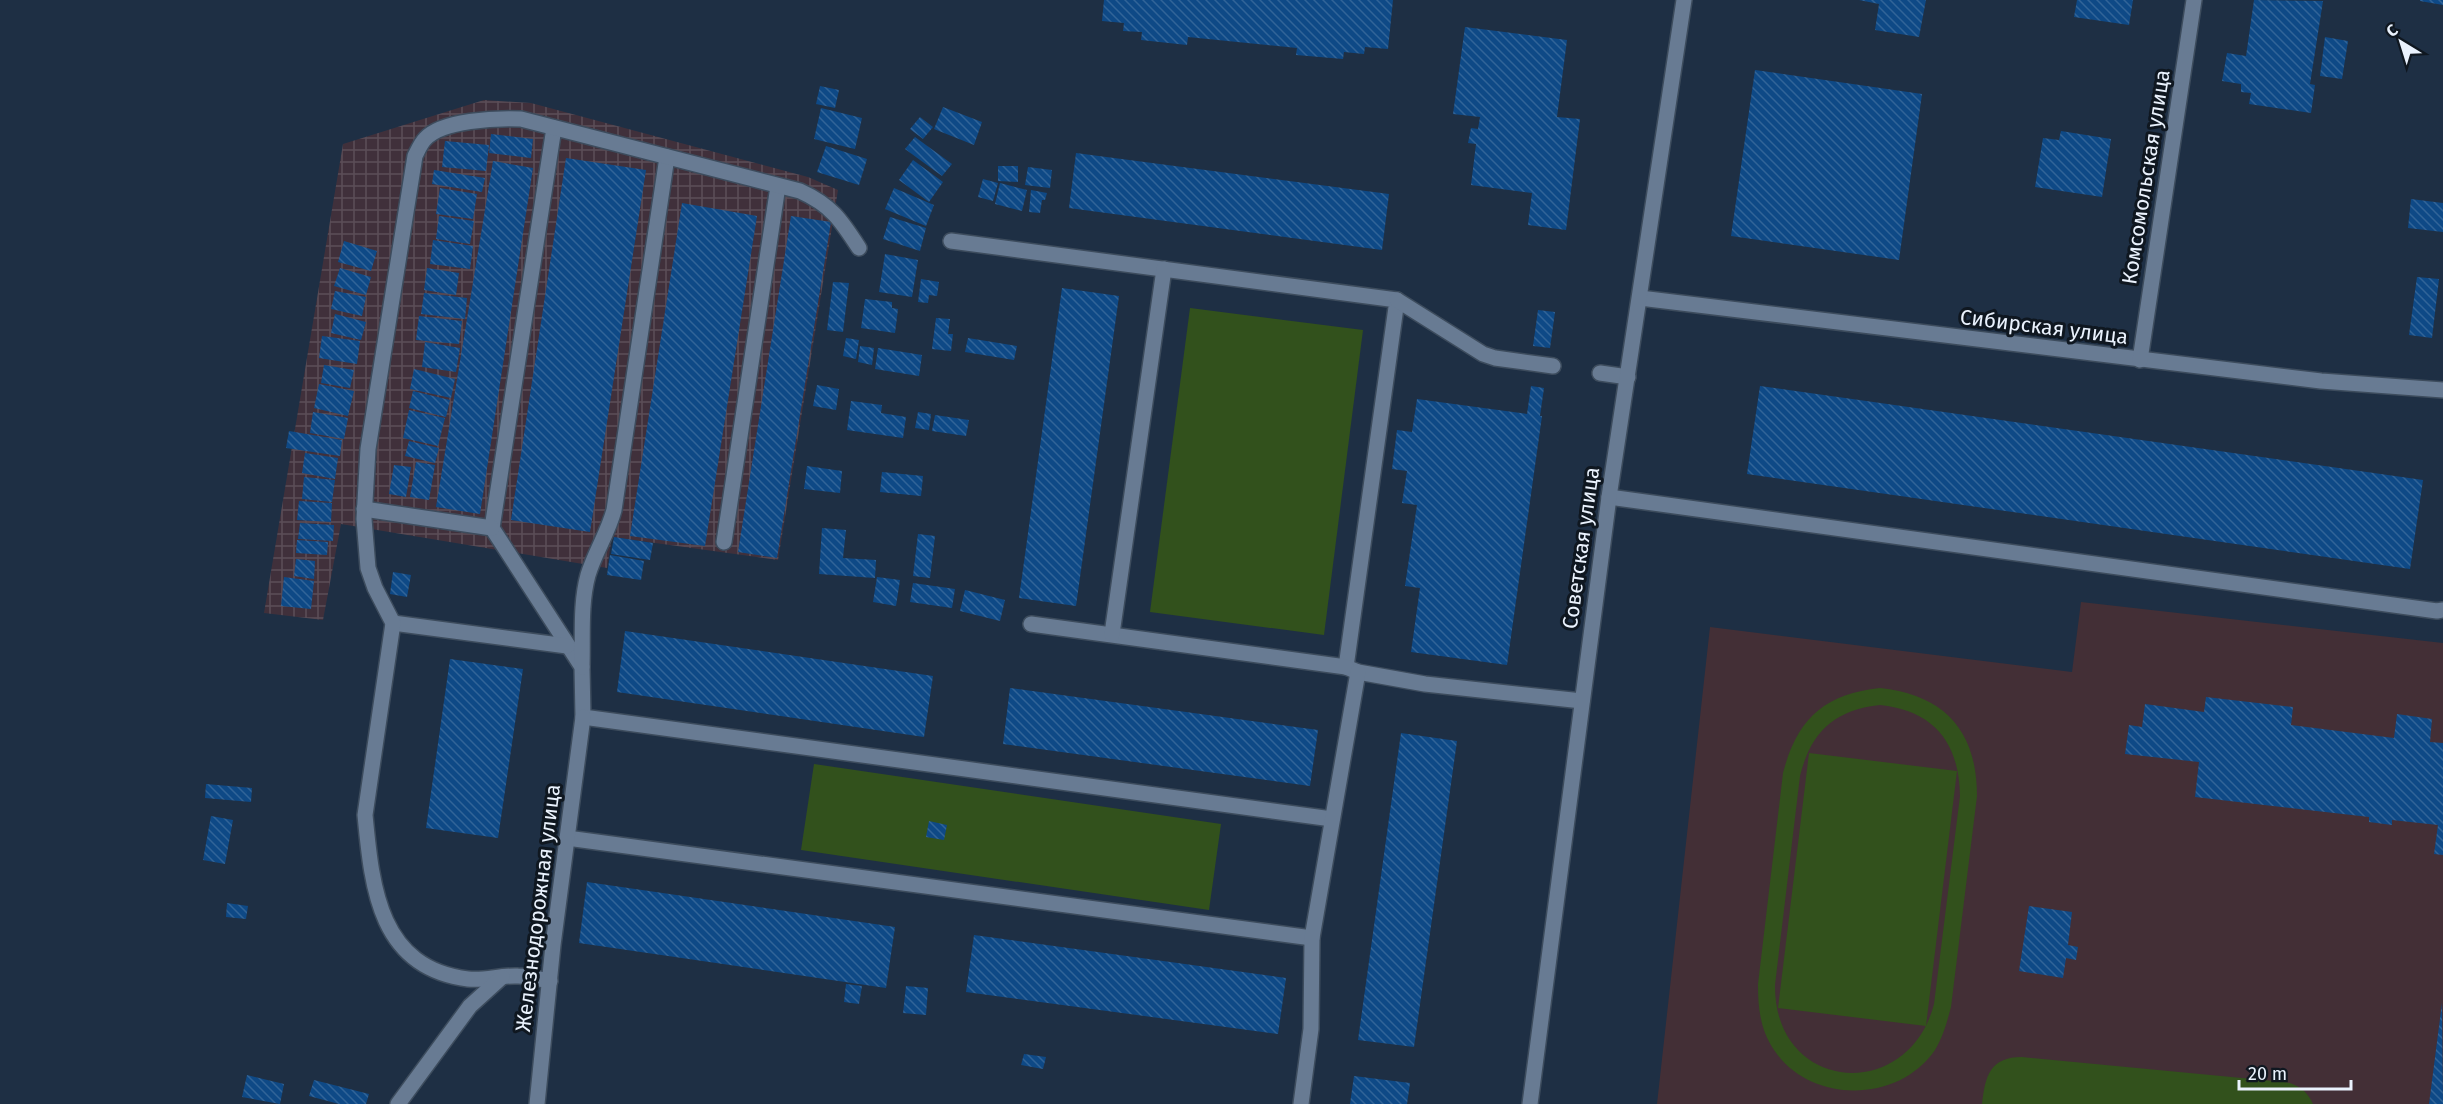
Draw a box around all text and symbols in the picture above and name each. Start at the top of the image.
north arrow [2371,12,2431,72]
text: С [2383,20,2402,41]
street label: Комсомольская улица [2116,68,2176,286]
street label: Сибирская улица [1959,304,2129,350]
street label: Советская улица [1557,466,1605,630]
street label: Железнодорожная улица [510,783,566,1033]
scale bar [2239,1053,2352,1091]
text: 20 m [2248,1063,2287,1085]

